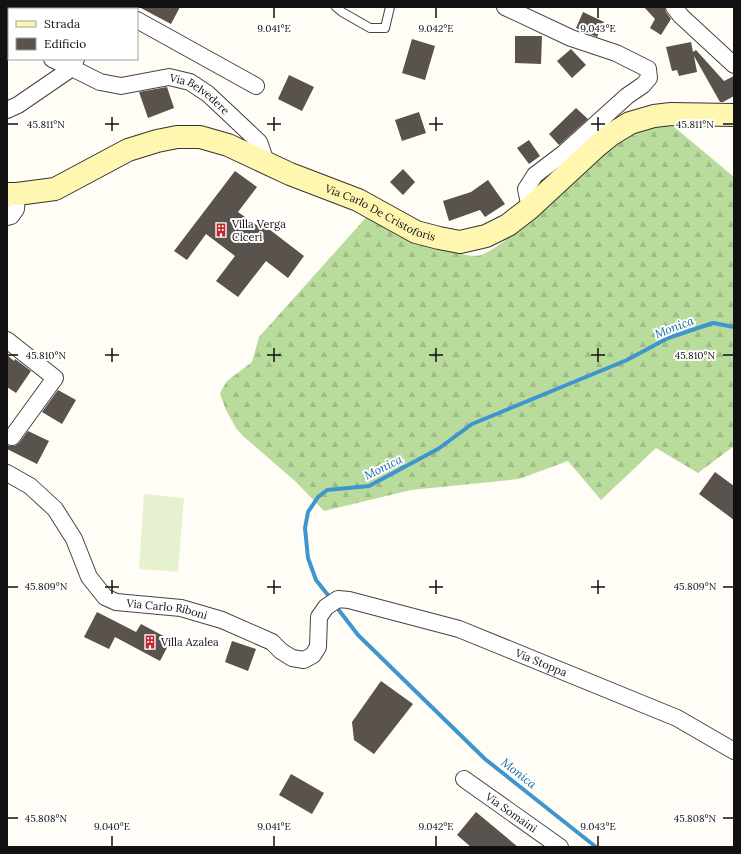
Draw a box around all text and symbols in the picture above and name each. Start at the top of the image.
legend [8,8,138,60]
text: Strada [44,16,80,31]
text: 9.041°E [257,22,291,35]
text: 9.042°E [418,22,454,35]
text: 9.043°E [580,22,616,35]
text: Edificio [44,36,86,51]
street label: Via Belvedere [167,70,232,118]
text: 45.811°N [27,118,65,131]
text: 45.811°N [676,118,714,131]
street label: Via Carlo De Cristoforis [322,181,437,244]
place label: Villa Verga Ciceri [231,217,286,244]
building icon: Villa Verga Ciceri [213,222,229,238]
water label: Monica [652,313,696,341]
text: 45.810°N [26,349,67,362]
text: 45.810°N [675,349,716,362]
water label: Monica [361,451,405,483]
text: 45.809°N [25,580,68,593]
text: 45.809°N [674,580,717,593]
street label: Via Carlo Riboni [125,596,209,622]
building icon: Villa Azalea [142,634,158,650]
place label: Villa Azalea [160,635,219,649]
street label: Via Stoppa [512,645,569,679]
water label: Monica [498,755,540,792]
street label: Via Somaini [482,789,540,836]
text: 45.808°N [25,812,68,825]
text: 45.808°N [674,812,717,825]
text: 9.040°E [94,820,130,833]
text: 9.041°E [257,820,291,833]
text: 9.042°E [418,820,454,833]
text: 9.043°E [580,820,616,833]

